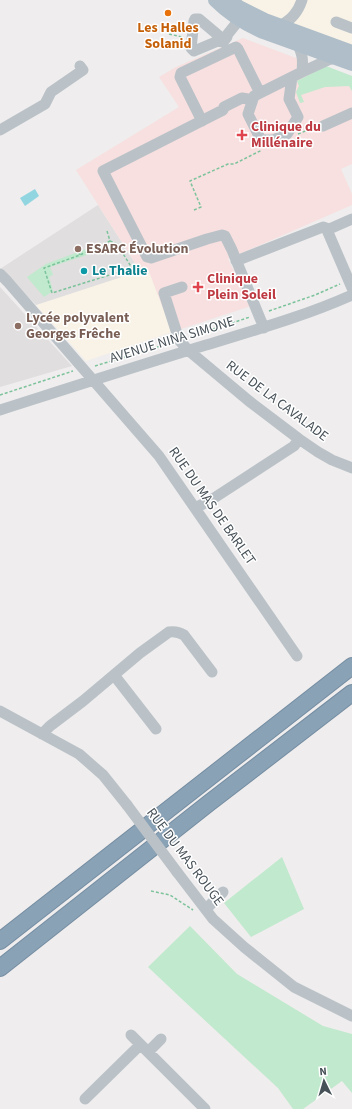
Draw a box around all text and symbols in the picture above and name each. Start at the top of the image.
marker: Les Halles Solanid [163,8,173,18]
place label: Les Halles Solanid [137,18,199,54]
place label: Clinique du Millénaire [251,117,321,153]
marker: Clinique du Millénaire [236,129,248,141]
place label: ESARC Évolution [86,239,188,259]
marker: ESARC Évolution [73,244,83,254]
place label: Le Thalie [92,261,147,281]
marker: Le Thalie [79,266,89,276]
place label: Clinique Plein Soleil [207,269,276,305]
marker: Clinique Plein Soleil [192,281,204,293]
place label: Lycée polyvalent Georges Frêche [26,308,130,344]
street label: AVENUE NINA SIMONE [107,311,237,369]
marker: Lycée polyvalent Georges Frêche [13,321,23,331]
street label: RUE DE LA CAVALADE [222,356,332,446]
street label: RUE DU MAS DE BARLET [164,443,261,569]
street label: RUE DU MAS ROUGE [142,804,228,910]
north arrow [304,1061,344,1101]
text: N [319,1064,327,1079]

